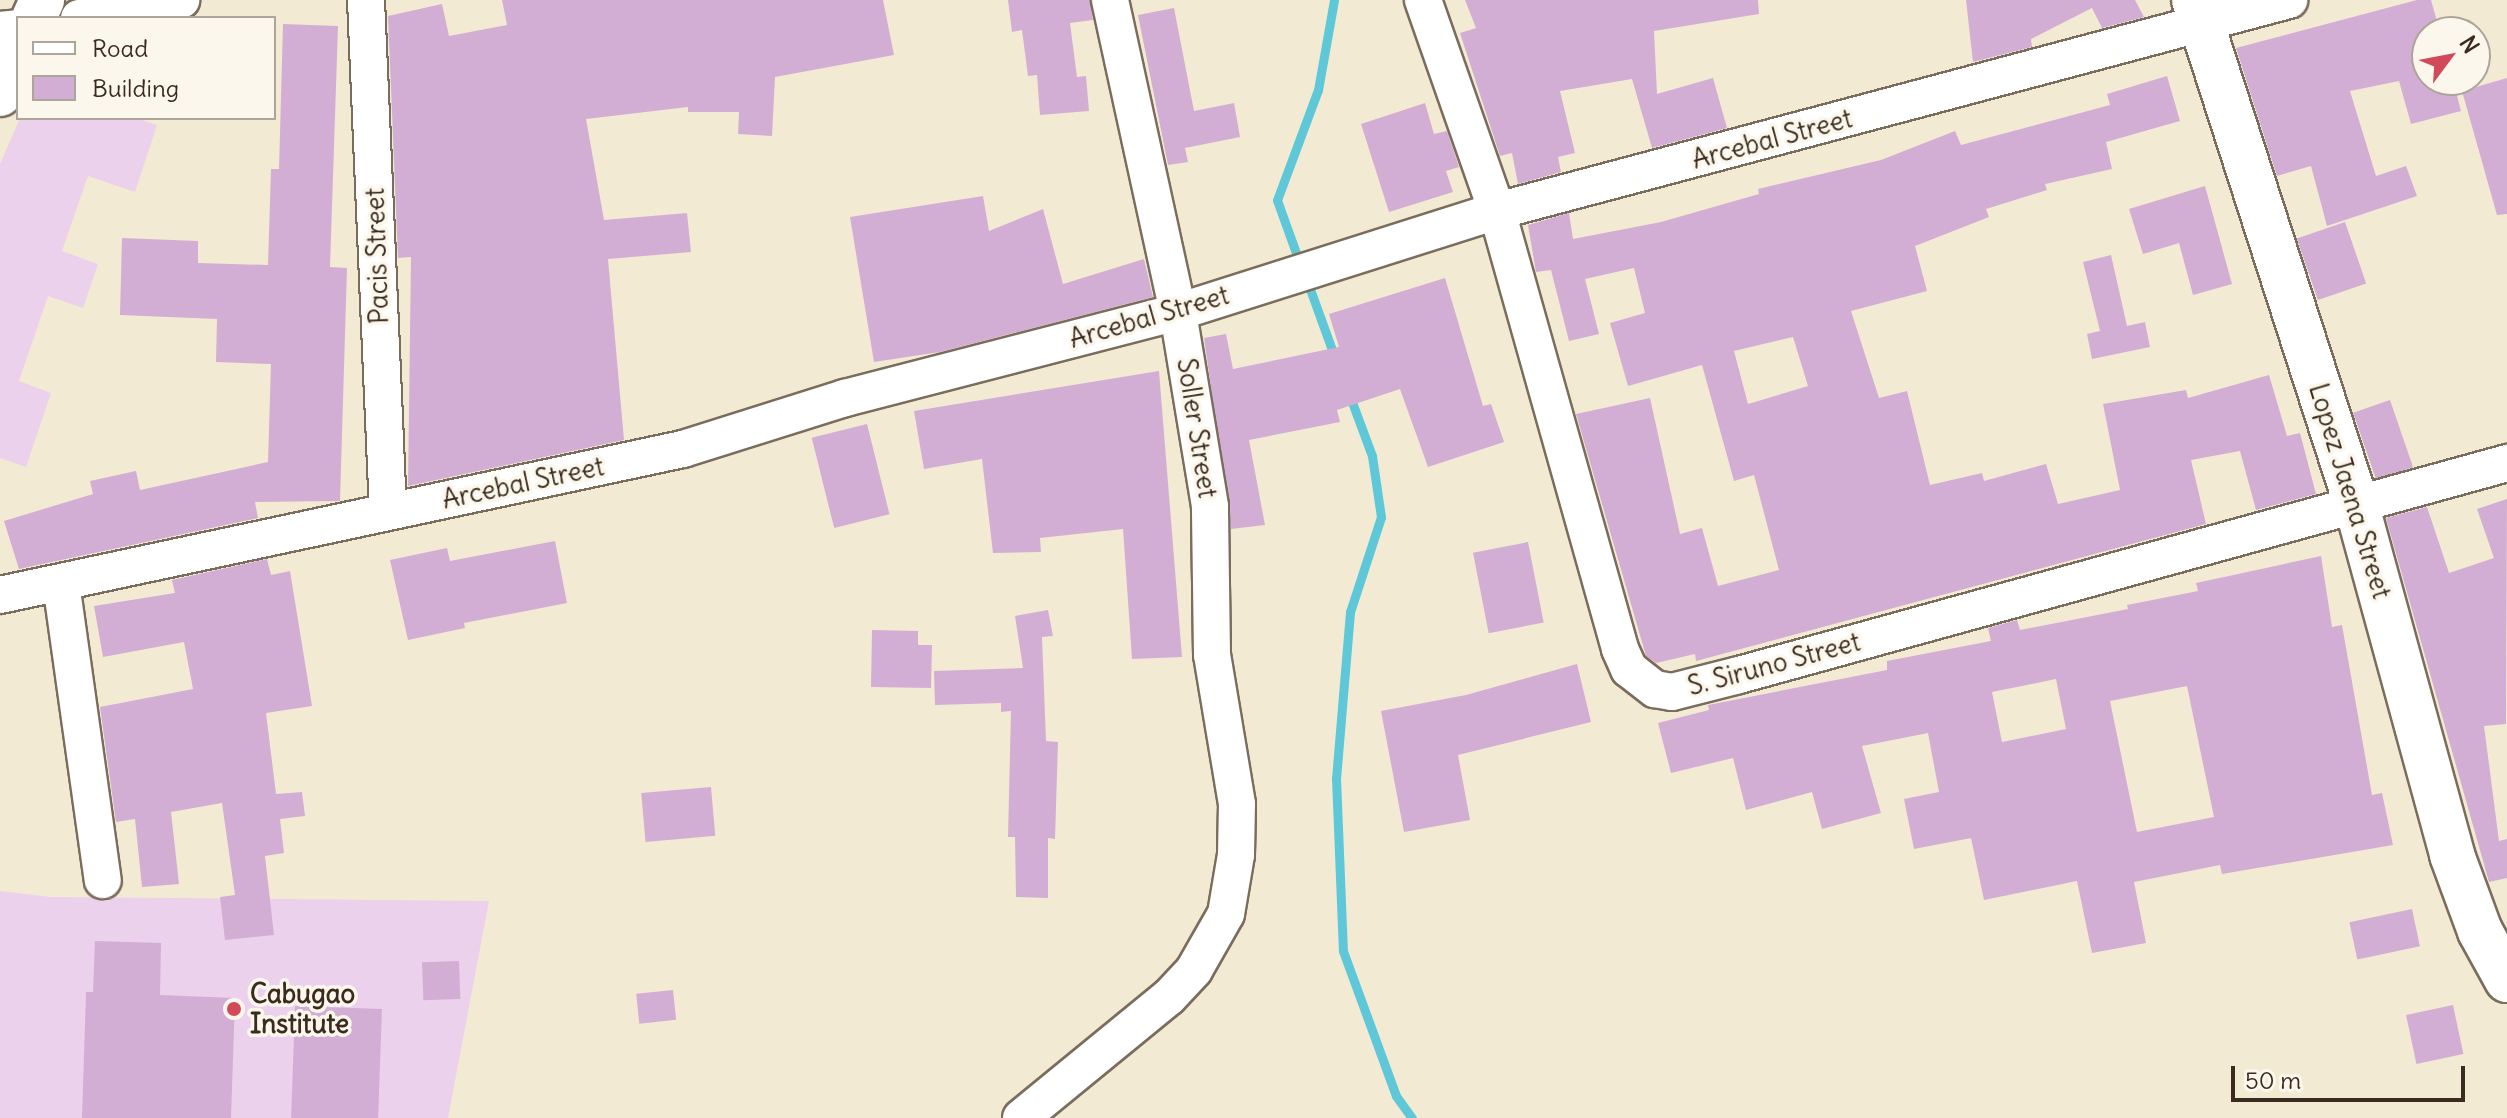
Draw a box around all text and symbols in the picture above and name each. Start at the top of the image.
legend [16,16,276,120]
north arrow [2411,16,2491,96]
text: N [2454,30,2486,58]
text: Road [92,33,148,63]
text: Building [92,73,179,103]
street label: Arcebal Street [1689,103,1855,175]
street label: Pacis Street [359,187,395,325]
street label: Arcebal Street [1066,279,1232,355]
street label: Soller Street [1171,356,1223,500]
street label: Lopez Jaena Street [2302,380,2398,602]
street label: Arcebal Street [439,451,607,515]
street label: S. Siruno Street [1684,626,1864,702]
place label: Cabugao Institute [250,978,355,1040]
marker: Cabugao Institute [225,1000,243,1018]
scale bar [2235,1050,2469,1100]
text: 50 m [2245,1065,2301,1095]

